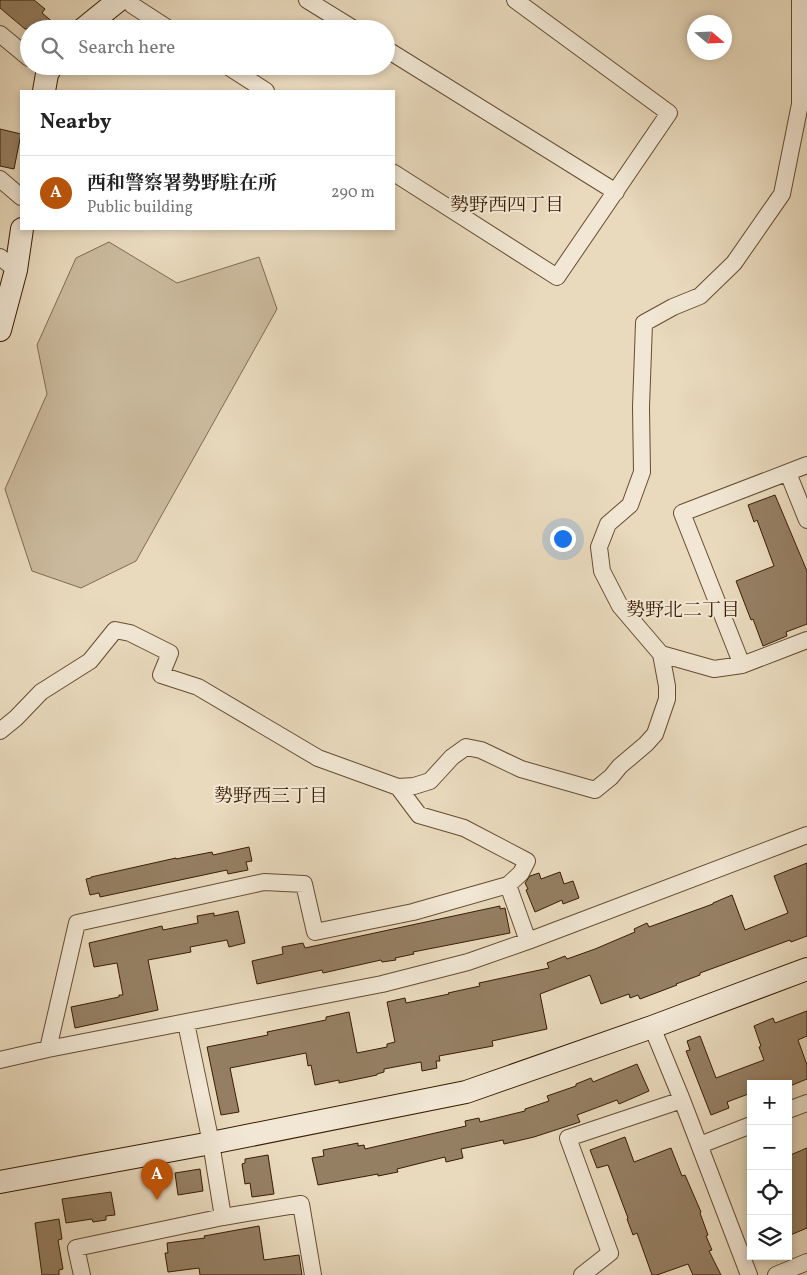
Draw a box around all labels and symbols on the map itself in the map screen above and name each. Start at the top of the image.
north arrow [687,15,732,60]
district label: 勢野西四丁目 [450,193,564,219]
your location [550,526,576,552]
district label: 勢野北二丁目 [626,598,740,624]
district label: 勢野西三丁目 [214,784,328,810]
pin: A [141,1159,173,1200]

